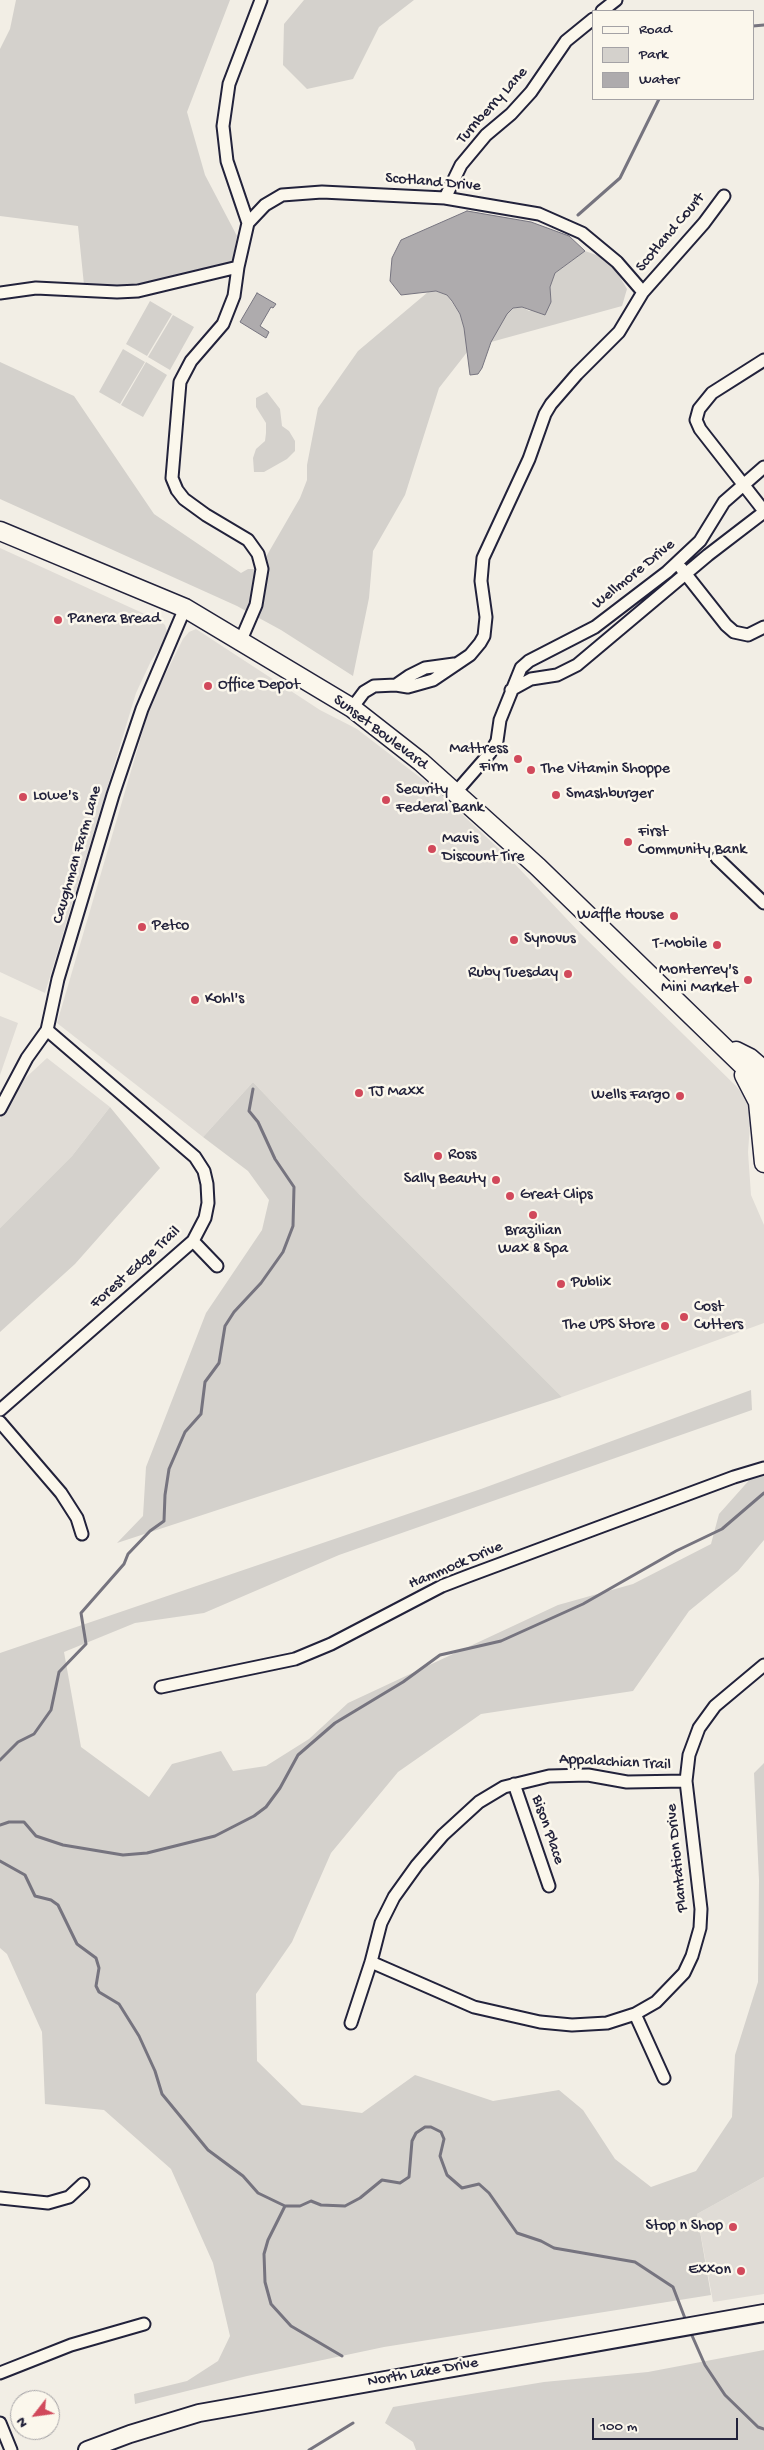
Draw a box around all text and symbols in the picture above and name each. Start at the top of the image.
legend [592,10,754,100]
text: Road [639,21,672,39]
text: Park [639,46,668,64]
street label: Turnberry Lane [453,63,533,149]
text: Water [639,71,679,89]
street label: Scotland Drive [384,169,482,197]
street label: Scotland Court [632,189,710,277]
street label: Wellmore Drive [589,536,679,614]
place label: Panera Bread [68,610,160,630]
marker: Panera Bread [52,614,64,626]
place label: Office Depot [218,676,300,696]
marker: Office Depot [202,680,214,692]
street label: Sunset Boulevard [329,691,431,775]
place label: Mattress Firm [449,740,508,778]
marker: Mattress Firm [512,753,524,765]
place label: The Vitamin Shoppe [541,760,670,780]
marker: The Vitamin Shoppe [525,764,537,776]
place label: Security Federal Bank [396,781,484,819]
street label: Caughman Farm Lane [49,784,107,926]
place label: Smashburger [566,785,653,805]
place label: Lowe's [33,787,78,807]
marker: Smashburger [550,789,562,801]
marker: Lowe's [17,791,29,803]
marker: Security Federal Bank [380,794,392,806]
place label: First Community Bank [638,823,746,861]
place label: Mavis Discount Tire [442,830,525,868]
marker: First Community Bank [622,836,634,848]
marker: Mavis Discount Tire [426,843,438,855]
place label: Waffle House [577,906,664,926]
marker: Waffle House [668,910,680,922]
place label: Petco [152,917,189,937]
marker: Petco [136,921,148,933]
place label: Synovus [524,930,576,950]
marker: Synovus [508,934,520,946]
place label: T-Mobile [653,935,707,955]
marker: T-Mobile [711,939,723,951]
place label: Monterrey's Mini Market [659,961,738,999]
place label: Ruby Tuesday [468,964,558,984]
marker: Ruby Tuesday [562,968,574,980]
marker: Monterrey's Mini Market [742,974,754,986]
place label: Kohl's [205,990,244,1010]
marker: Kohl's [189,994,201,1006]
place label: TJ Maxx [369,1083,424,1103]
place label: Wells Fargo [591,1086,670,1106]
marker: TJ Maxx [353,1087,365,1099]
marker: Wells Fargo [674,1090,686,1102]
place label: Ross [448,1146,476,1166]
marker: Ross [432,1150,444,1162]
place label: Sally Beauty [404,1170,486,1190]
marker: Sally Beauty [490,1174,502,1186]
place label: Great Clips [520,1186,593,1206]
marker: Great Clips [504,1190,516,1202]
marker: Brazilian Wax & Spa [527,1209,539,1221]
street label: Forest Edge Trail [87,1222,185,1314]
place label: Brazilian Wax & Spa [498,1222,568,1260]
place label: Publix [571,1274,611,1294]
marker: Publix [555,1278,567,1290]
place label: Cost Cutters [694,1298,743,1336]
marker: Cost Cutters [678,1311,690,1323]
place label: The UPS Store [563,1316,655,1336]
marker: The UPS Store [659,1320,671,1332]
street label: Hammock Drive [406,1538,506,1594]
street label: Appalachian Trail [559,1750,671,1776]
street label: Bison Place [526,1793,568,1867]
street label: Plantation Drive [663,1803,693,1913]
place label: Stop n Shop [645,2217,723,2237]
marker: Stop n Shop [727,2221,739,2233]
place label: Exxon [688,2261,731,2281]
marker: Exxon [735,2265,747,2277]
street label: North Lake Drive [366,2354,480,2392]
north arrow [10,2390,60,2440]
scale bar [594,2408,740,2440]
text: N [13,2414,32,2430]
text: 100 m [600,2418,637,2436]

